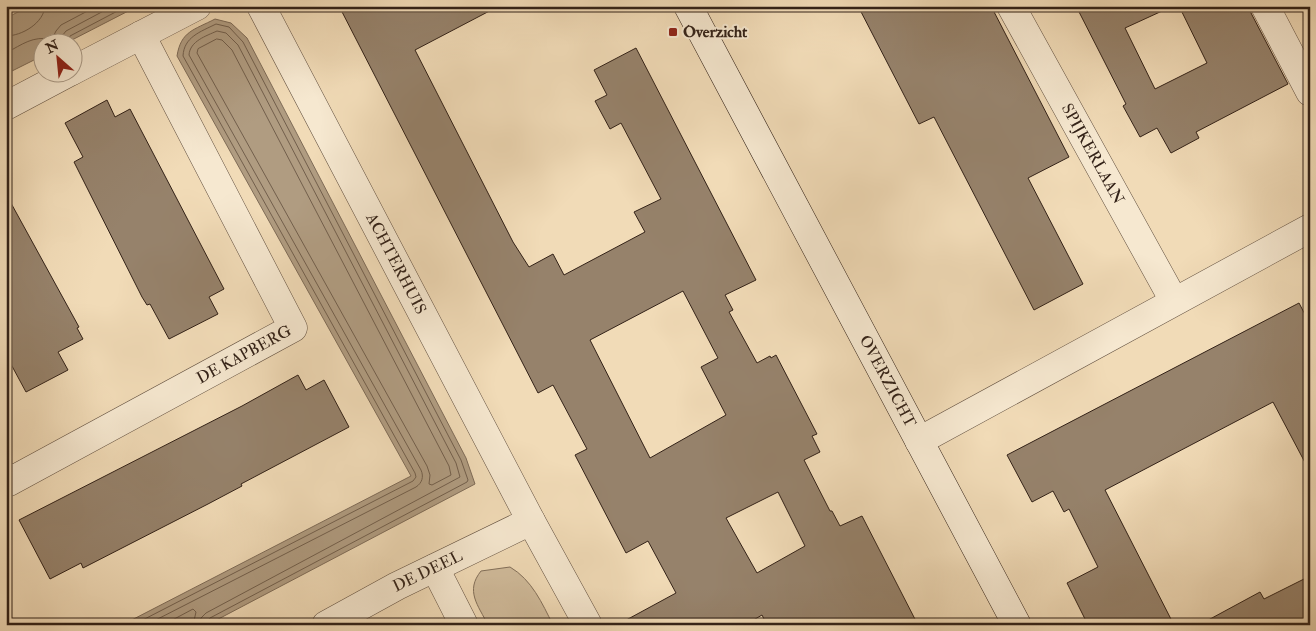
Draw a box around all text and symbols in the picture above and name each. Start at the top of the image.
place label: Overzicht [683,22,748,42]
marker: Overzicht [667,26,679,38]
north arrow [32,32,82,82]
text: N [42,36,62,58]
street label: SPIJKERLAAN [1057,100,1129,208]
street label: ACHTERHUIS [361,209,431,318]
street label: DE KAPBERG [193,321,295,388]
street label: OVERZICHT [855,332,920,431]
street label: DE DEEL [389,546,466,597]

